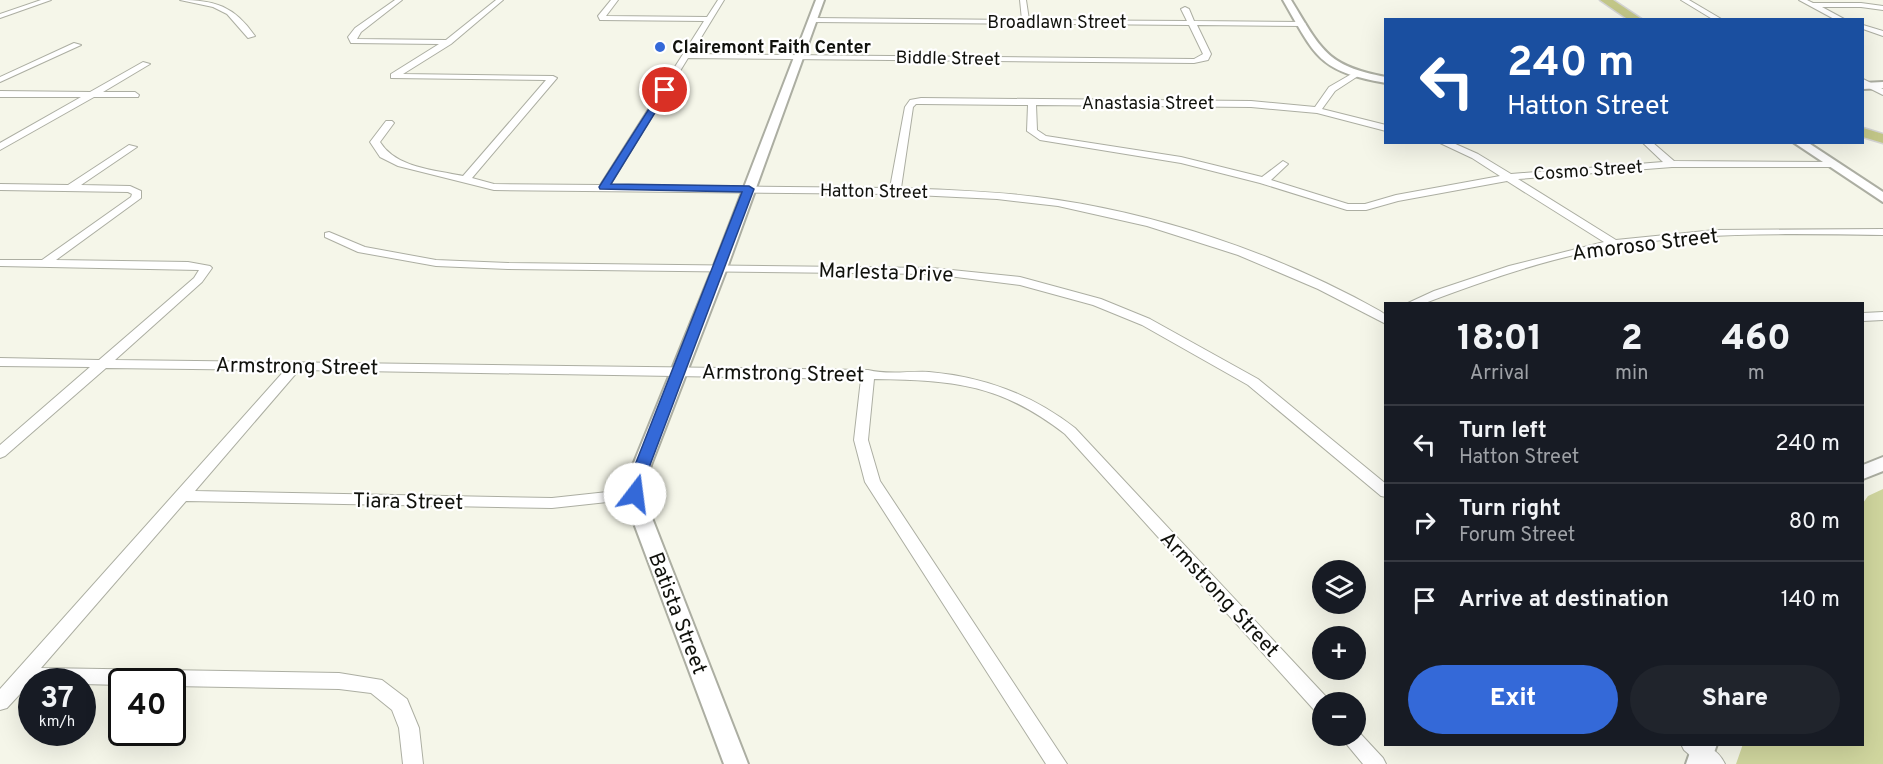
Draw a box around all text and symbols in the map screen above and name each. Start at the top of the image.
street label: Broadlawn Street [987,12,1127,35]
place label: Clairemont Faith Center [672,37,872,60]
text: 240 m [1507,38,1635,91]
marker: Clairemont Faith Center [653,40,667,54]
icon: left [1408,42,1486,120]
street label: Biddle Street [895,47,1001,72]
pin [639,64,690,115]
icon: arrive [648,73,681,106]
text: Hatton Street [1507,90,1669,124]
street label: Anastasia Street [1082,93,1214,116]
street label: Cosmo Street [1533,156,1643,187]
street label: Hatton Street [820,180,928,205]
street label: Amoroso Street [1570,223,1720,268]
street label: Marlesta Drive [818,258,954,289]
text: 18:01 [1457,317,1542,363]
text: 2 [1621,317,1643,363]
text: 460 [1721,317,1791,363]
street label: Armstrong Street [215,353,379,382]
street label: Armstrong Street [701,360,865,389]
text: Arrival [1470,361,1529,387]
text: min [1615,361,1648,387]
text: m [1748,361,1765,387]
text: Turn left [1459,418,1547,445]
icon: left [1408,428,1441,461]
text: 240 m [1775,431,1840,458]
text: Hatton Street [1459,445,1579,471]
position arrow [603,462,667,526]
street label: Tiara Street [353,488,463,517]
text: Turn right [1459,496,1561,523]
icon: right [1408,506,1441,539]
text: 80 m [1789,509,1840,536]
text: Forum Street [1459,523,1575,549]
street label: Armstrong Street [1154,526,1284,664]
street label: Batista Street [641,549,712,678]
map controls [1312,560,1366,746]
button: layers [1312,560,1366,614]
icon: arrive [1408,584,1441,617]
text: Arrive at destination [1459,587,1669,614]
text: 140 m [1781,587,1840,614]
button: + [1312,626,1366,680]
button: Exit [1408,665,1618,734]
button: Share [1630,665,1840,734]
speed limit sign: 40 [108,668,186,746]
text: 37 [40,681,74,718]
button: − [1312,692,1366,746]
text: km/h [39,713,75,732]

